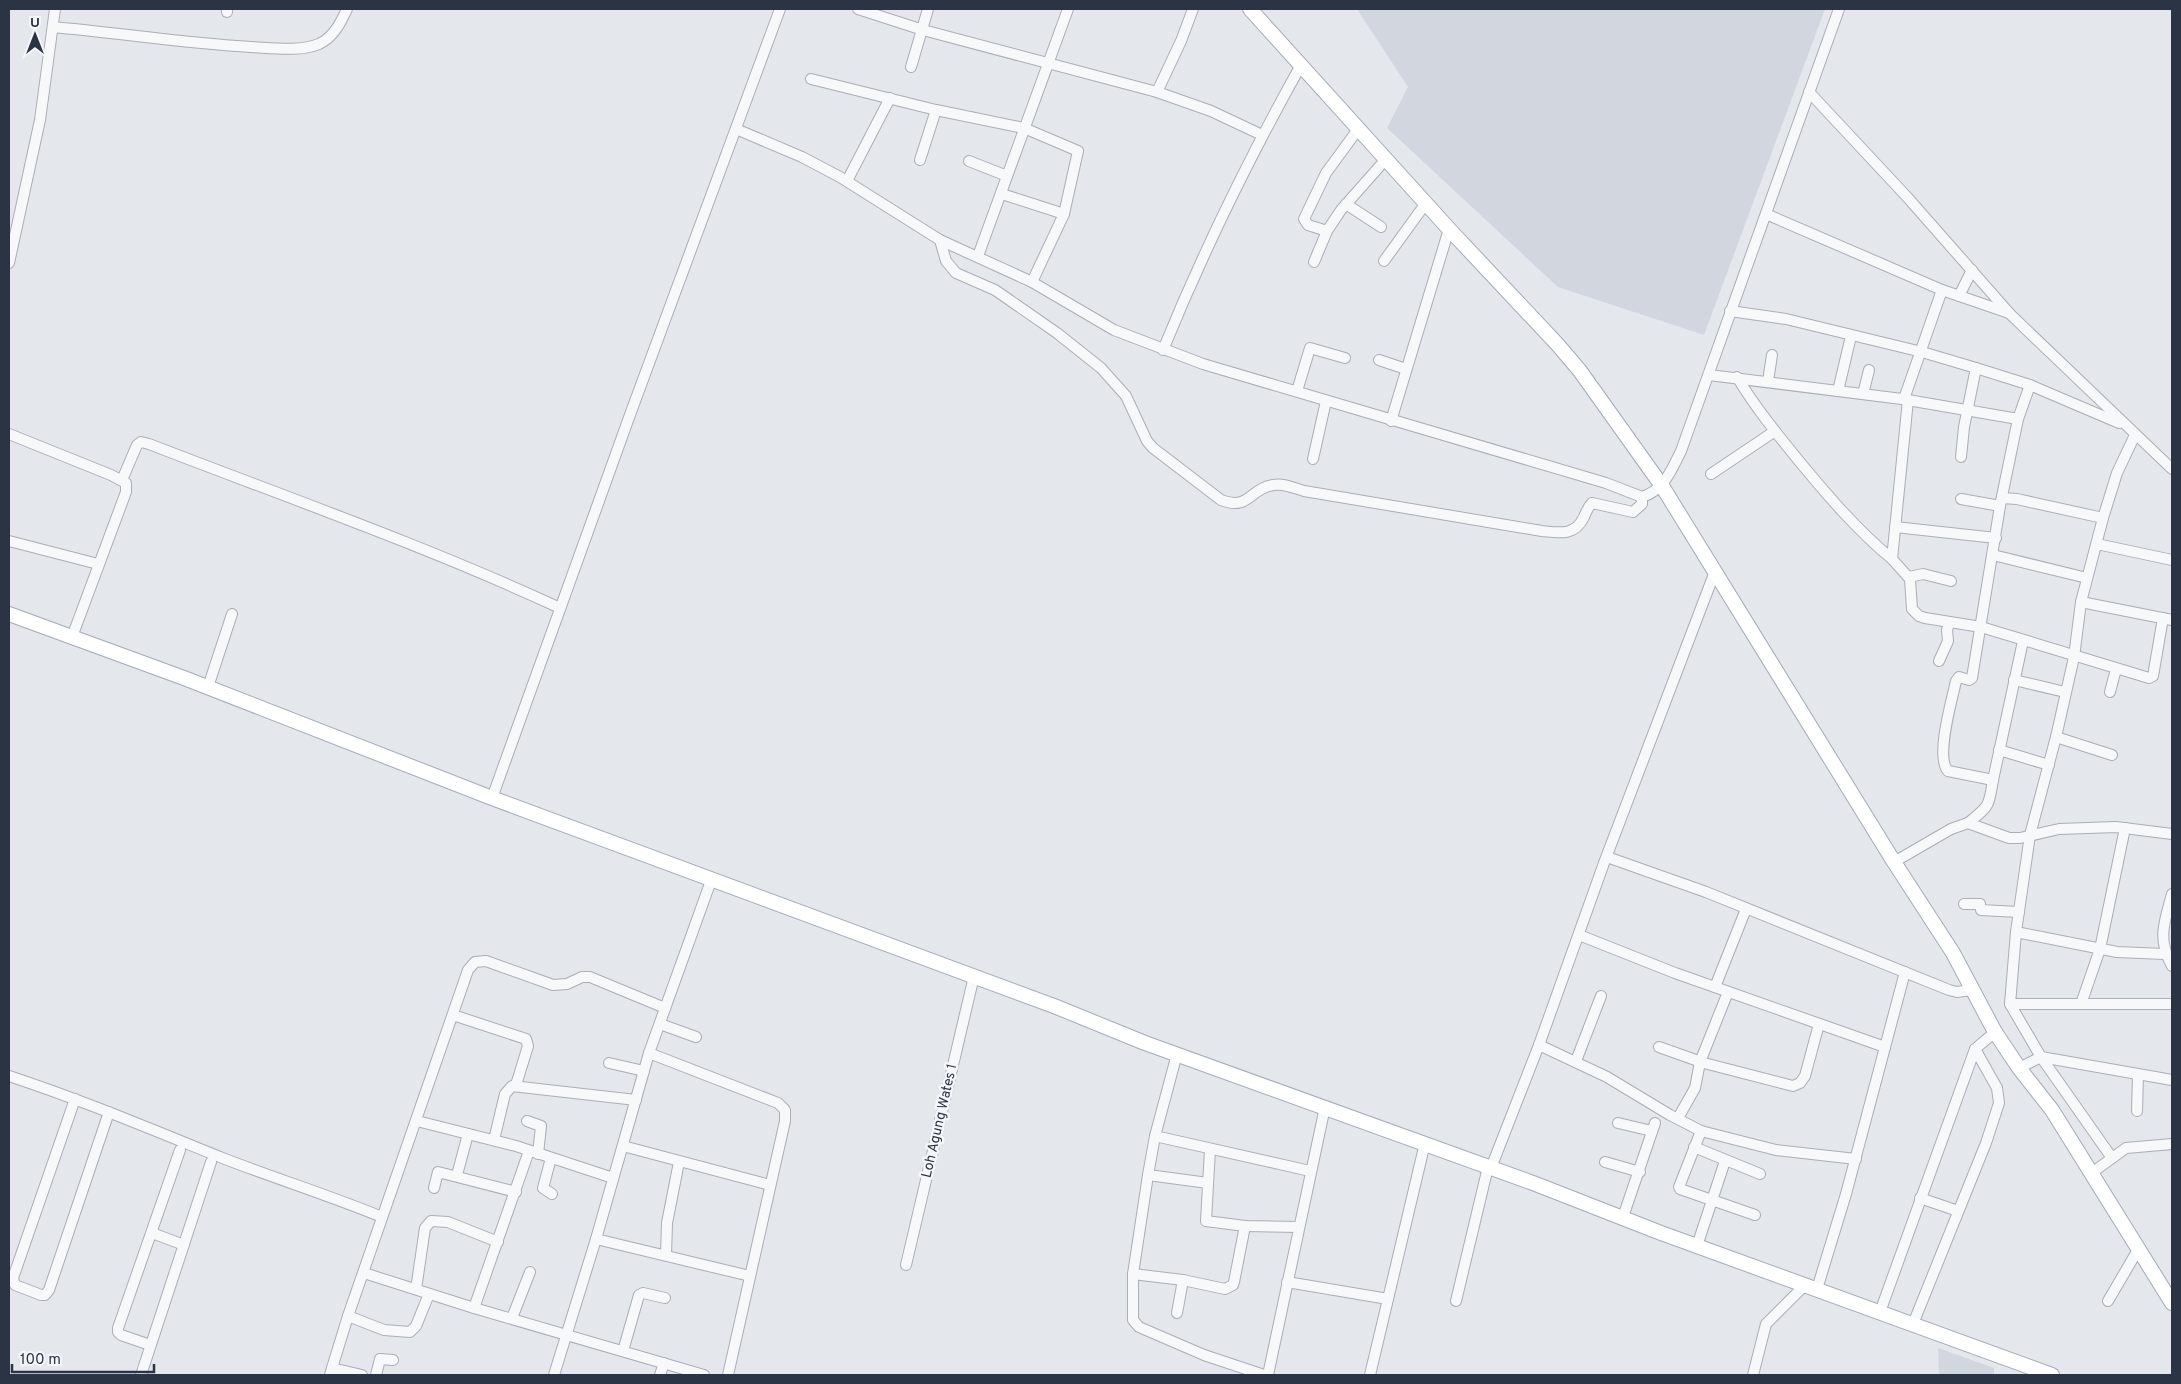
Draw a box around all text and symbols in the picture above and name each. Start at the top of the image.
north arrow [10,10,60,60]
text: U [30,15,40,32]
street label: Loh Agung Wates 1 [919,1062,961,1180]
scale bar [12,1342,155,1374]
text: 100 m [20,1351,61,1370]

